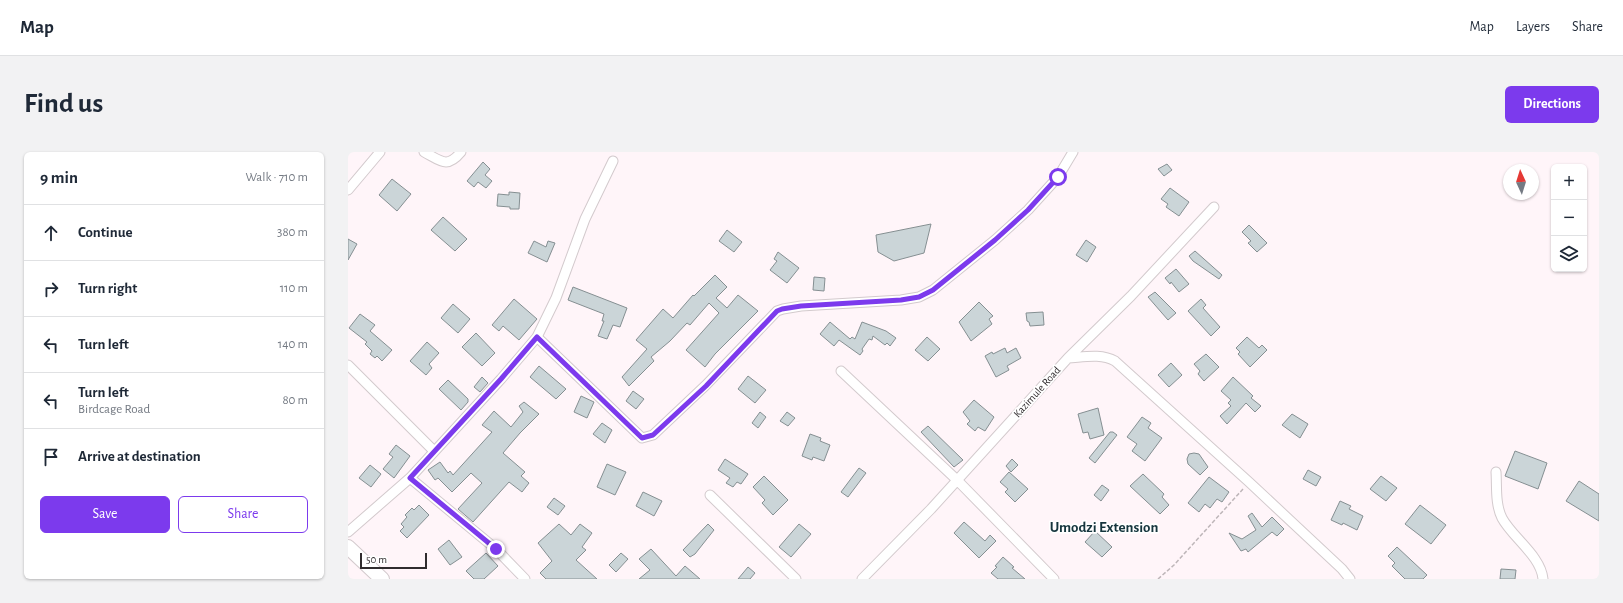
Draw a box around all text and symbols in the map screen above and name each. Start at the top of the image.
text: Map [20,18,54,37]
text: Map [1469,20,1494,34]
text: Layers [1516,20,1550,34]
text: Share [1572,20,1603,34]
button: Directions [1505,86,1599,123]
text: Find us [24,90,103,118]
north arrow [1503,164,1539,200]
map controls [1551,164,1587,272]
button: + [1551,164,1587,200]
route start [1049,168,1067,186]
text: 9 min [40,169,78,186]
text: Walk · 710 m [245,171,308,184]
button: − [1551,200,1587,236]
icon: ahead [40,222,62,244]
text: Continue [78,225,133,240]
text: 380 m [277,226,308,239]
button: layers [1551,236,1587,272]
icon: right [40,278,62,300]
text: Turn right [78,281,137,296]
text: 110 m [280,282,308,295]
icon: left [40,334,62,356]
text: Turn left [78,337,129,352]
text: 140 m [278,338,308,351]
street label: Kazimule Road [1011,364,1063,419]
text: Turn left [78,385,129,400]
icon: left [40,390,62,412]
text: 80 m [282,394,308,407]
text: Birdcage Road [78,403,150,416]
icon: arrive [40,446,62,468]
text: Arrive at destination [78,449,201,464]
button: Save [40,496,170,533]
button: Share [178,496,308,533]
district label: Umodzi Extension [1050,520,1158,535]
route end [487,540,505,558]
scale bar [360,551,427,570]
text: 50 m [366,554,387,565]

